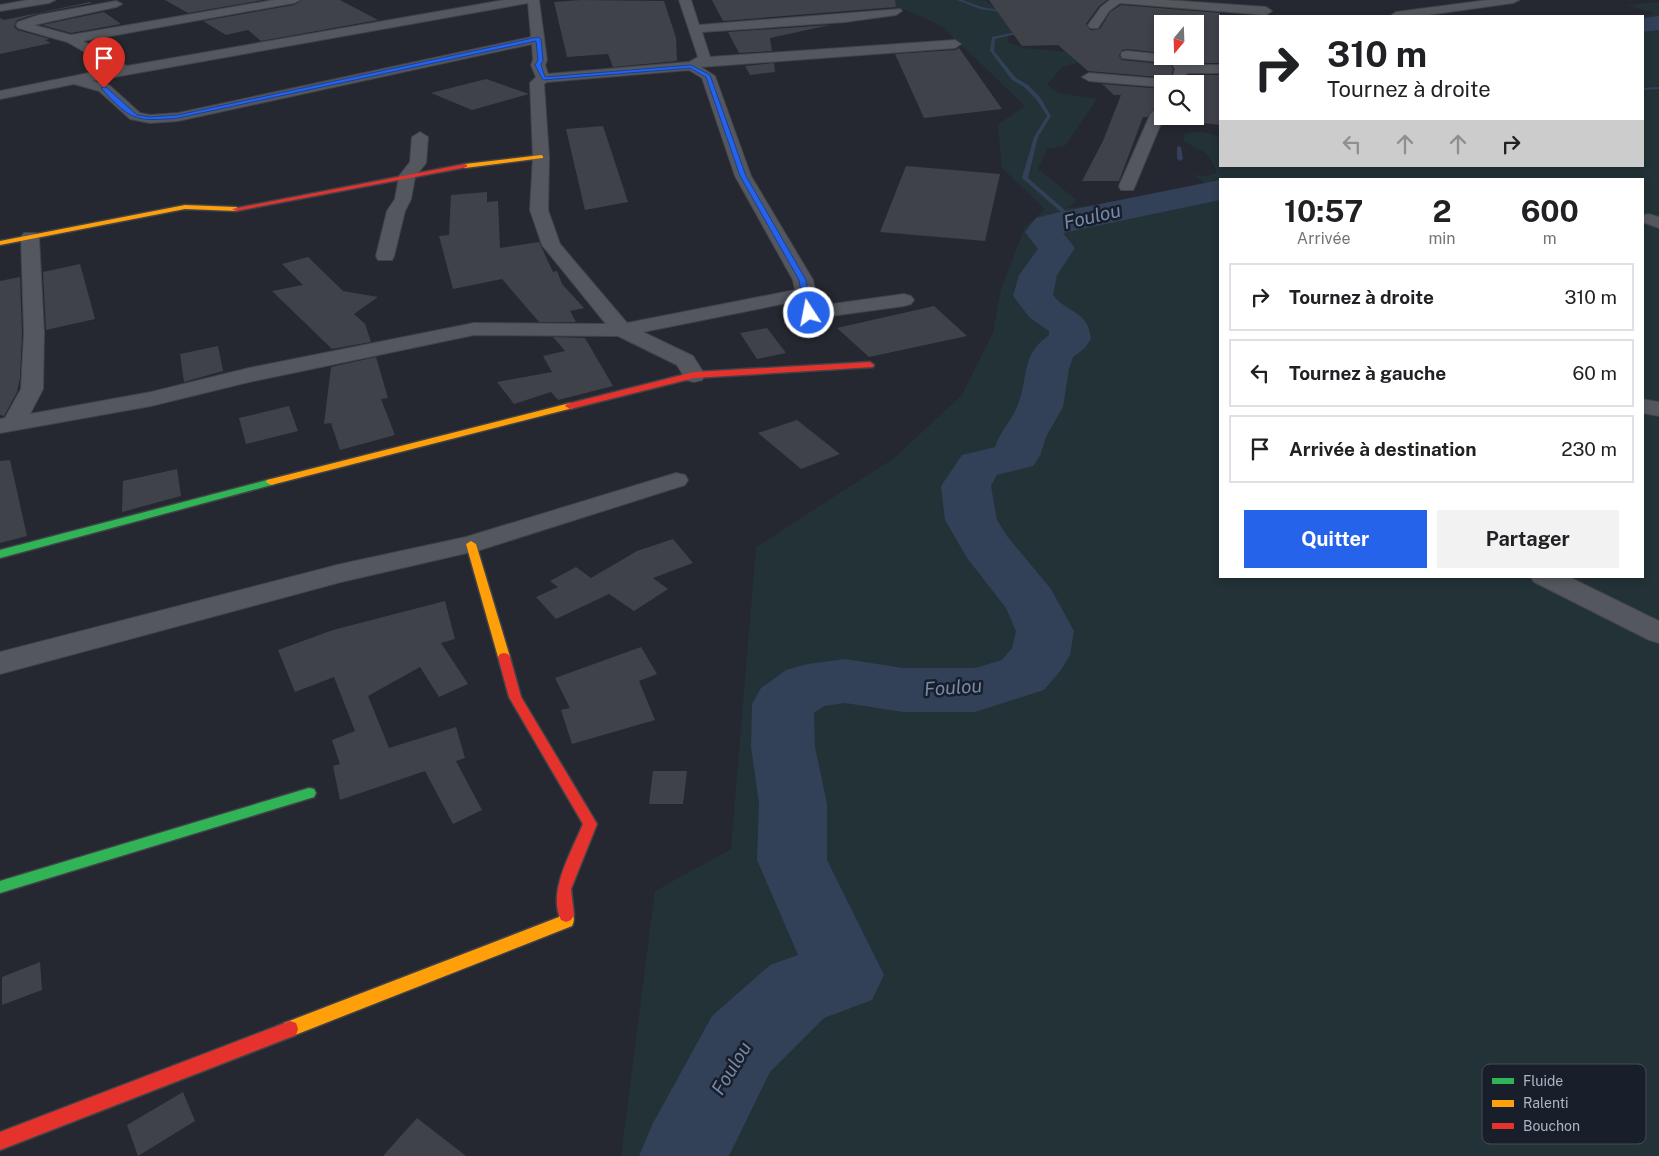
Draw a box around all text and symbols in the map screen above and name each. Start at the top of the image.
north arrow [1154,15,1204,65]
map controls [1154,15,1204,125]
text: 310 m [1327,34,1427,75]
icon: right [1244,35,1309,100]
pin [83,37,125,88]
icon: arrive [90,44,118,72]
button: search [1154,75,1204,125]
text: Tournez à droite [1327,76,1491,102]
icon: left [1338,130,1366,158]
icon: ahead [1391,130,1419,158]
icon: ahead [1444,130,1472,158]
icon: right [1497,130,1525,158]
text: 10:57 [1284,193,1363,229]
text: 2 [1432,193,1452,229]
text: 600 [1521,193,1579,229]
water label: Foulou [1061,199,1123,233]
text: Arrivée [1297,229,1351,248]
text: min [1428,229,1456,248]
text: m [1543,229,1557,248]
icon: right [1246,283,1274,311]
position arrow [782,286,834,338]
text: Tournez à droite [1289,286,1434,308]
text: 310 m [1565,286,1617,308]
icon: left [1246,359,1274,387]
text: Tournez à gauche [1289,362,1446,384]
text: 60 m [1573,362,1617,384]
icon: arrive [1246,435,1274,463]
text: Arrivée à destination [1289,438,1477,460]
text: 230 m [1561,438,1617,460]
button: Quitter [1244,510,1427,568]
button: Partager [1437,510,1619,568]
water label: Foulou [923,674,983,700]
water label: Foulou [707,1037,755,1099]
legend [1482,1064,1646,1144]
text: Fluide [1523,1073,1563,1089]
text: Ralenti [1523,1095,1569,1111]
text: Bouchon [1523,1118,1580,1134]

